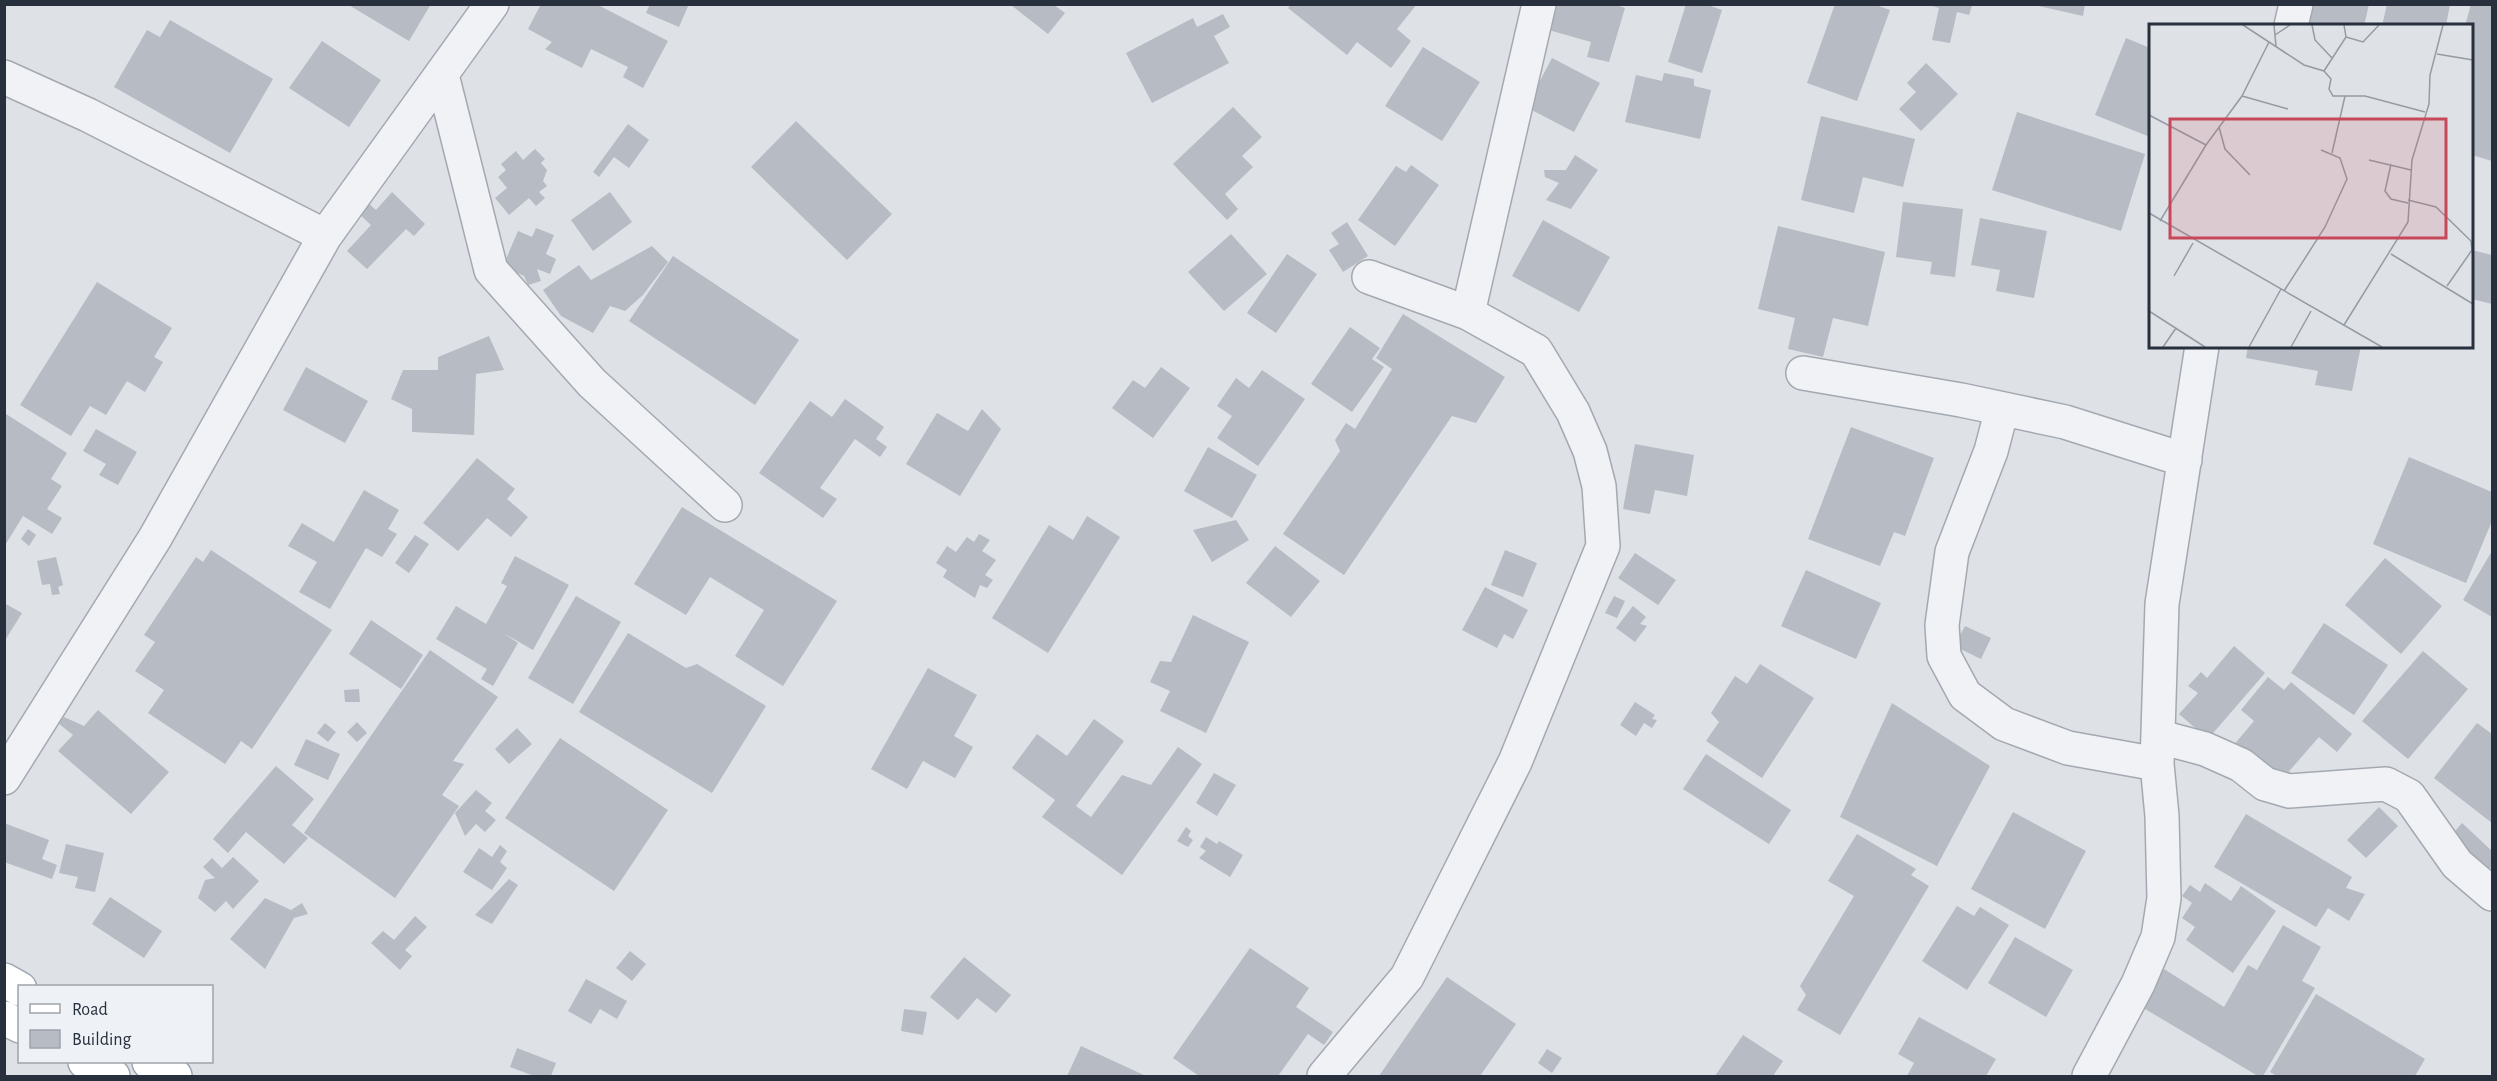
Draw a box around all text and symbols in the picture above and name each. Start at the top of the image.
inset map [2149,24,2473,348]
legend [18,985,213,1063]
text: Road [72,1001,108,1019]
text: Building [72,1031,132,1049]

